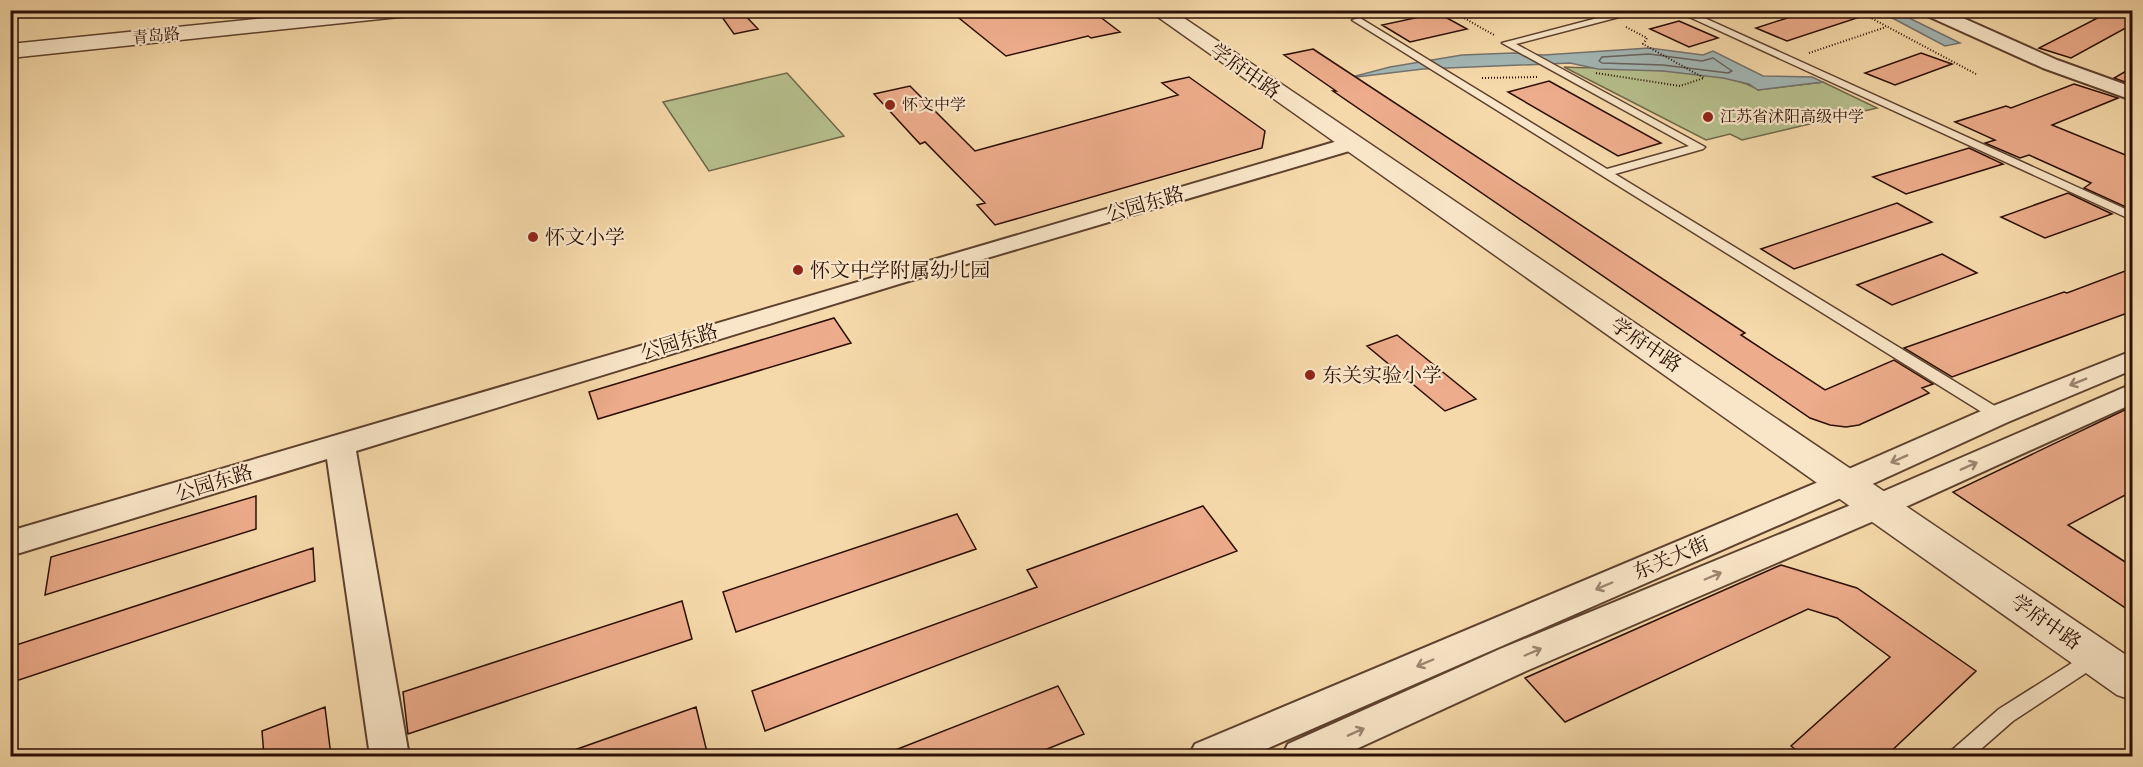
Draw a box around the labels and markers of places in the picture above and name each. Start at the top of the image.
place label: 怀文中学 [902,94,966,116]
marker: 怀文中学 [883,98,897,112]
place label: 江苏省沭阳高级中学 [1720,106,1864,128]
marker: 江苏省沭阳高级中学 [1701,110,1715,124]
place label: 怀文小学 [545,224,625,251]
marker: 怀文小学 [526,230,540,244]
place label: 怀文中学附属幼儿园 [810,257,990,284]
marker: 怀文中学附属幼儿园 [791,263,805,277]
place label: 东关实验小学 [1322,362,1442,389]
marker: 东关实验小学 [1303,368,1317,382]

